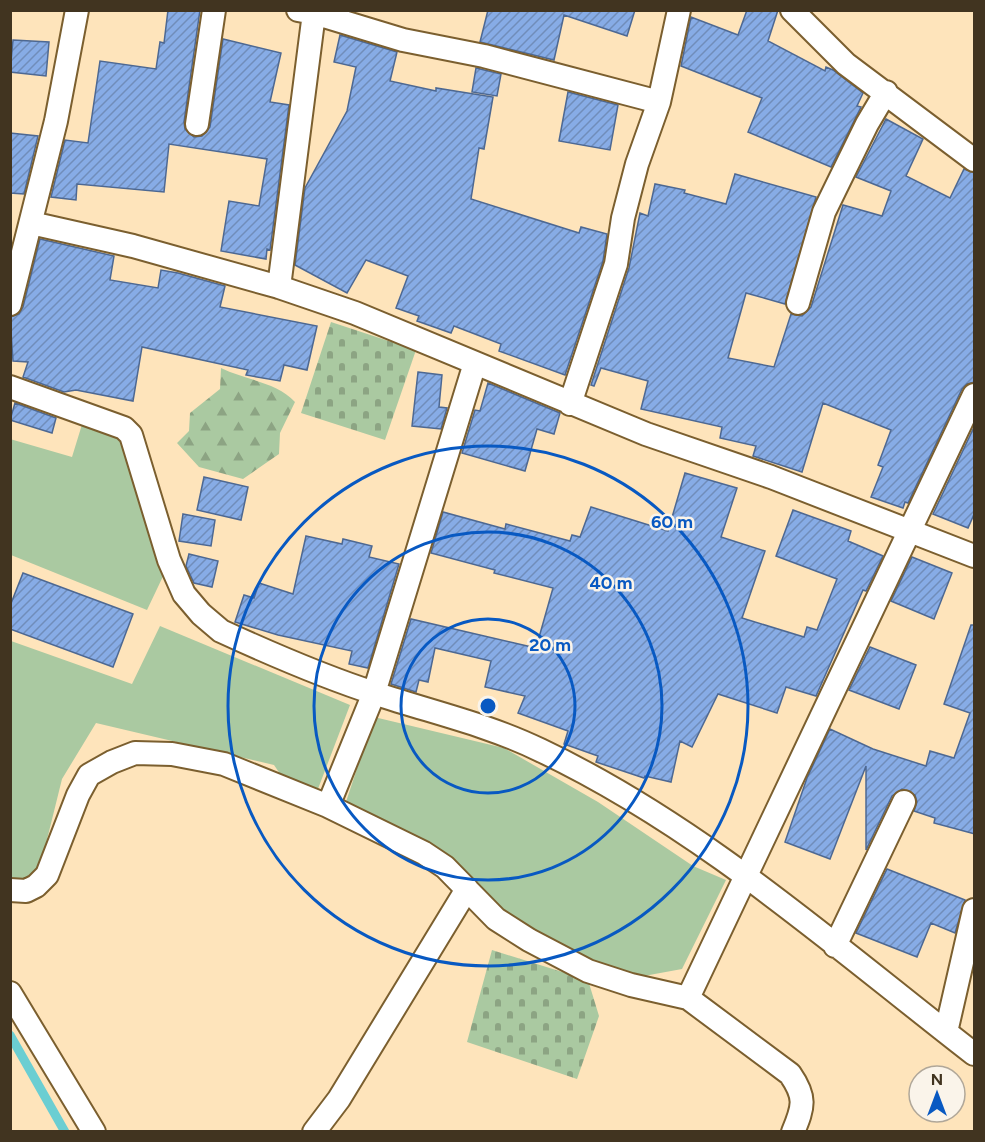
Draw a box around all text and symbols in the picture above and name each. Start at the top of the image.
text: 60 m [651,511,693,533]
text: 40 m [589,572,633,594]
text: 20 m [529,634,571,656]
centre of rings [478,696,498,716]
north arrow [907,1064,967,1124]
text: N [931,1070,943,1089]

